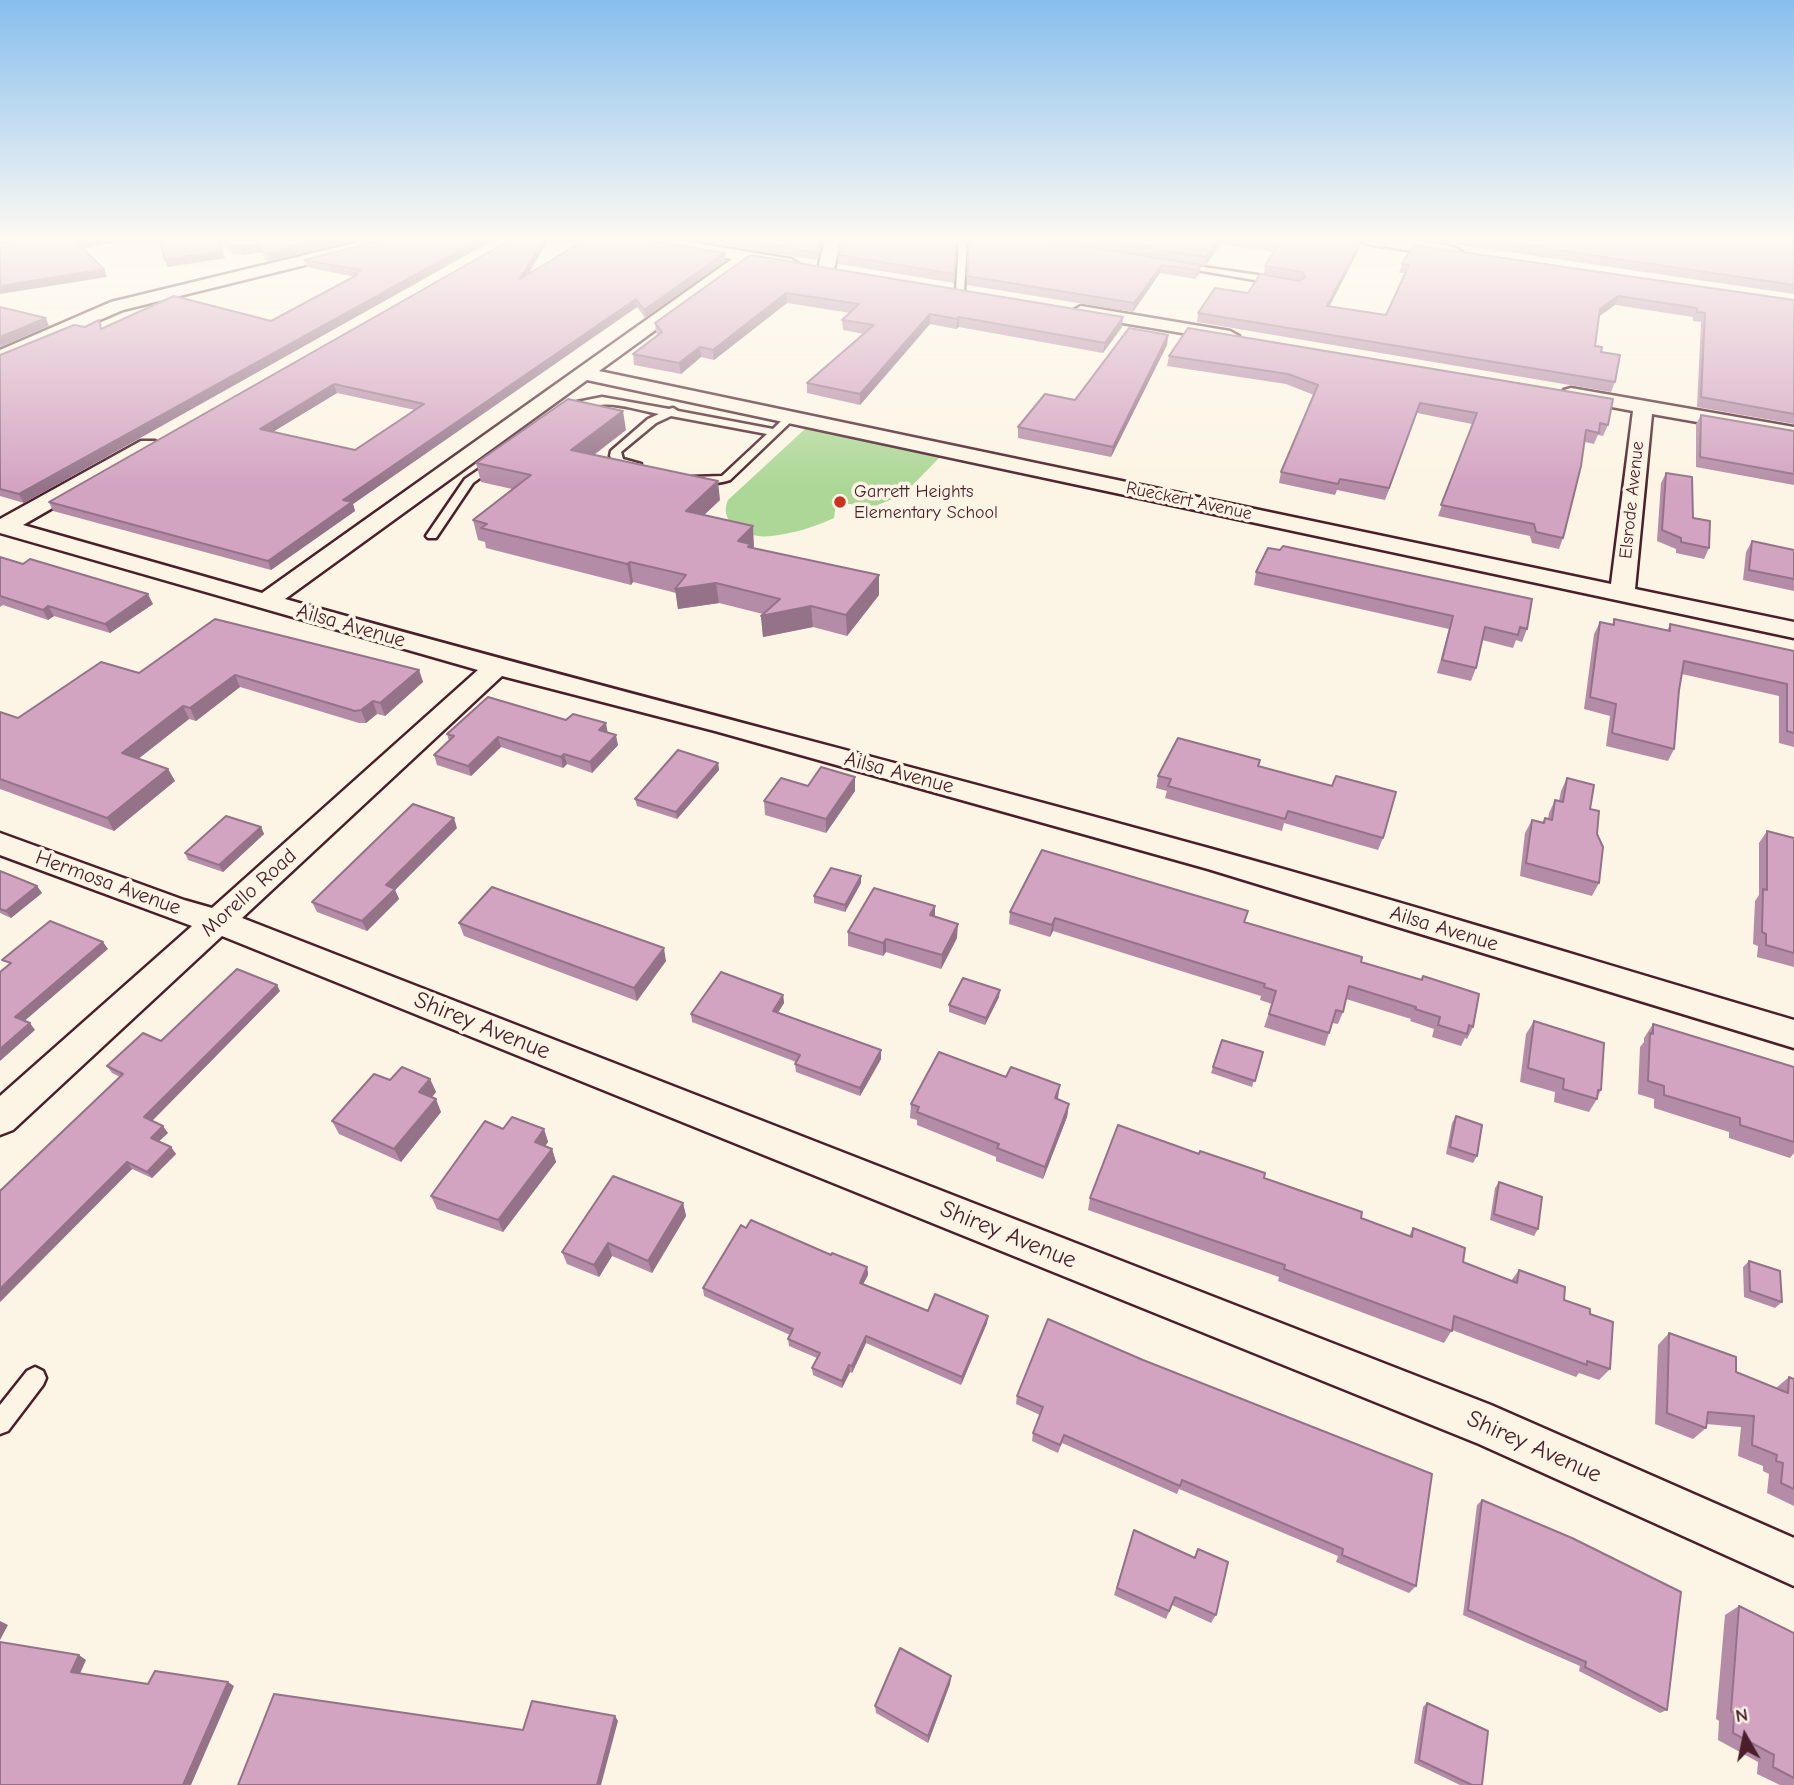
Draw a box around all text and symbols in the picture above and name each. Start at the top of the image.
street label: Elsrode Avenue [1615,440,1649,560]
street label: Rueckert Avenue [1124,477,1254,525]
place label: Garrett Heights Elementary School [854,481,998,524]
marker: Garrett Heights Elementary School [832,494,848,510]
street label: Ailsa Avenue [294,598,408,654]
street label: Ailsa Avenue [842,746,956,800]
street label: Morello Road [196,844,302,942]
street label: Hermosa Avenue [32,845,184,921]
street label: Ailsa Avenue [1387,901,1501,957]
street label: Shirey Avenue [410,986,554,1066]
street label: Shirey Avenue [936,1195,1080,1275]
street label: Shirey Avenue [1462,1404,1606,1490]
north arrow [1710,1701,1780,1771]
text: N [1734,1703,1750,1727]

